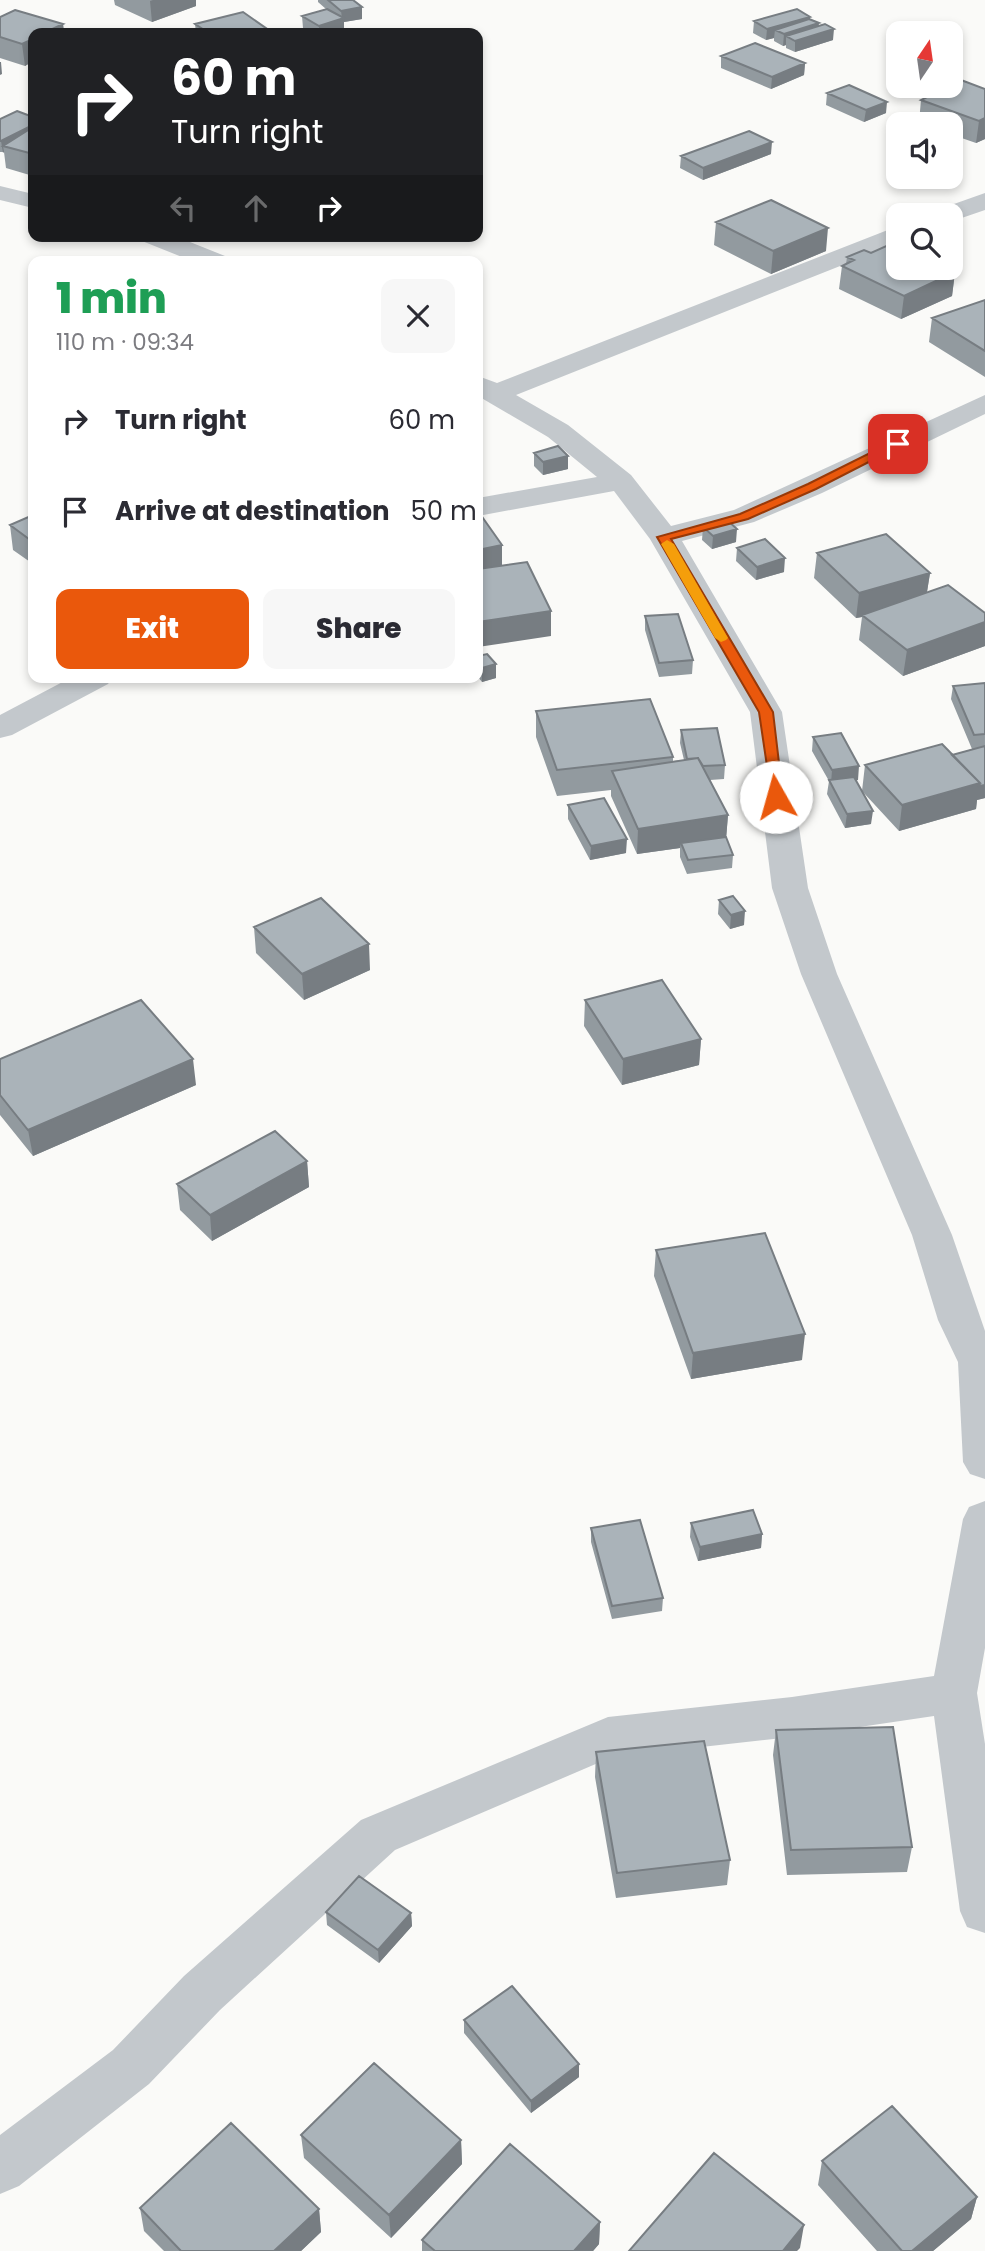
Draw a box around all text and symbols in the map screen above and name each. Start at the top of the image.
north arrow [886,21,962,98]
map controls [886,21,963,280]
text: 60 m [171,44,296,112]
icon: right [56,56,147,147]
text: Turn right [171,109,323,154]
button: sound [886,112,963,189]
icon: left [164,189,202,227]
icon: ahead [237,189,275,227]
icon: right [310,189,348,227]
button: search [886,203,963,280]
text: 1 min [56,269,167,328]
button: close [381,279,455,353]
text: 110 m · 09:34 [56,326,194,358]
icon: right [56,402,94,440]
text: Turn right [115,402,247,438]
text: 60 m [388,402,455,438]
pin [868,414,928,474]
icon: arrive [879,425,917,463]
icon: arrive [56,493,94,531]
text: Arrive at destination [115,493,390,529]
text: 50 m [411,493,477,529]
button: Exit [56,589,249,669]
button: Share [263,589,455,669]
position arrow [739,760,813,834]

